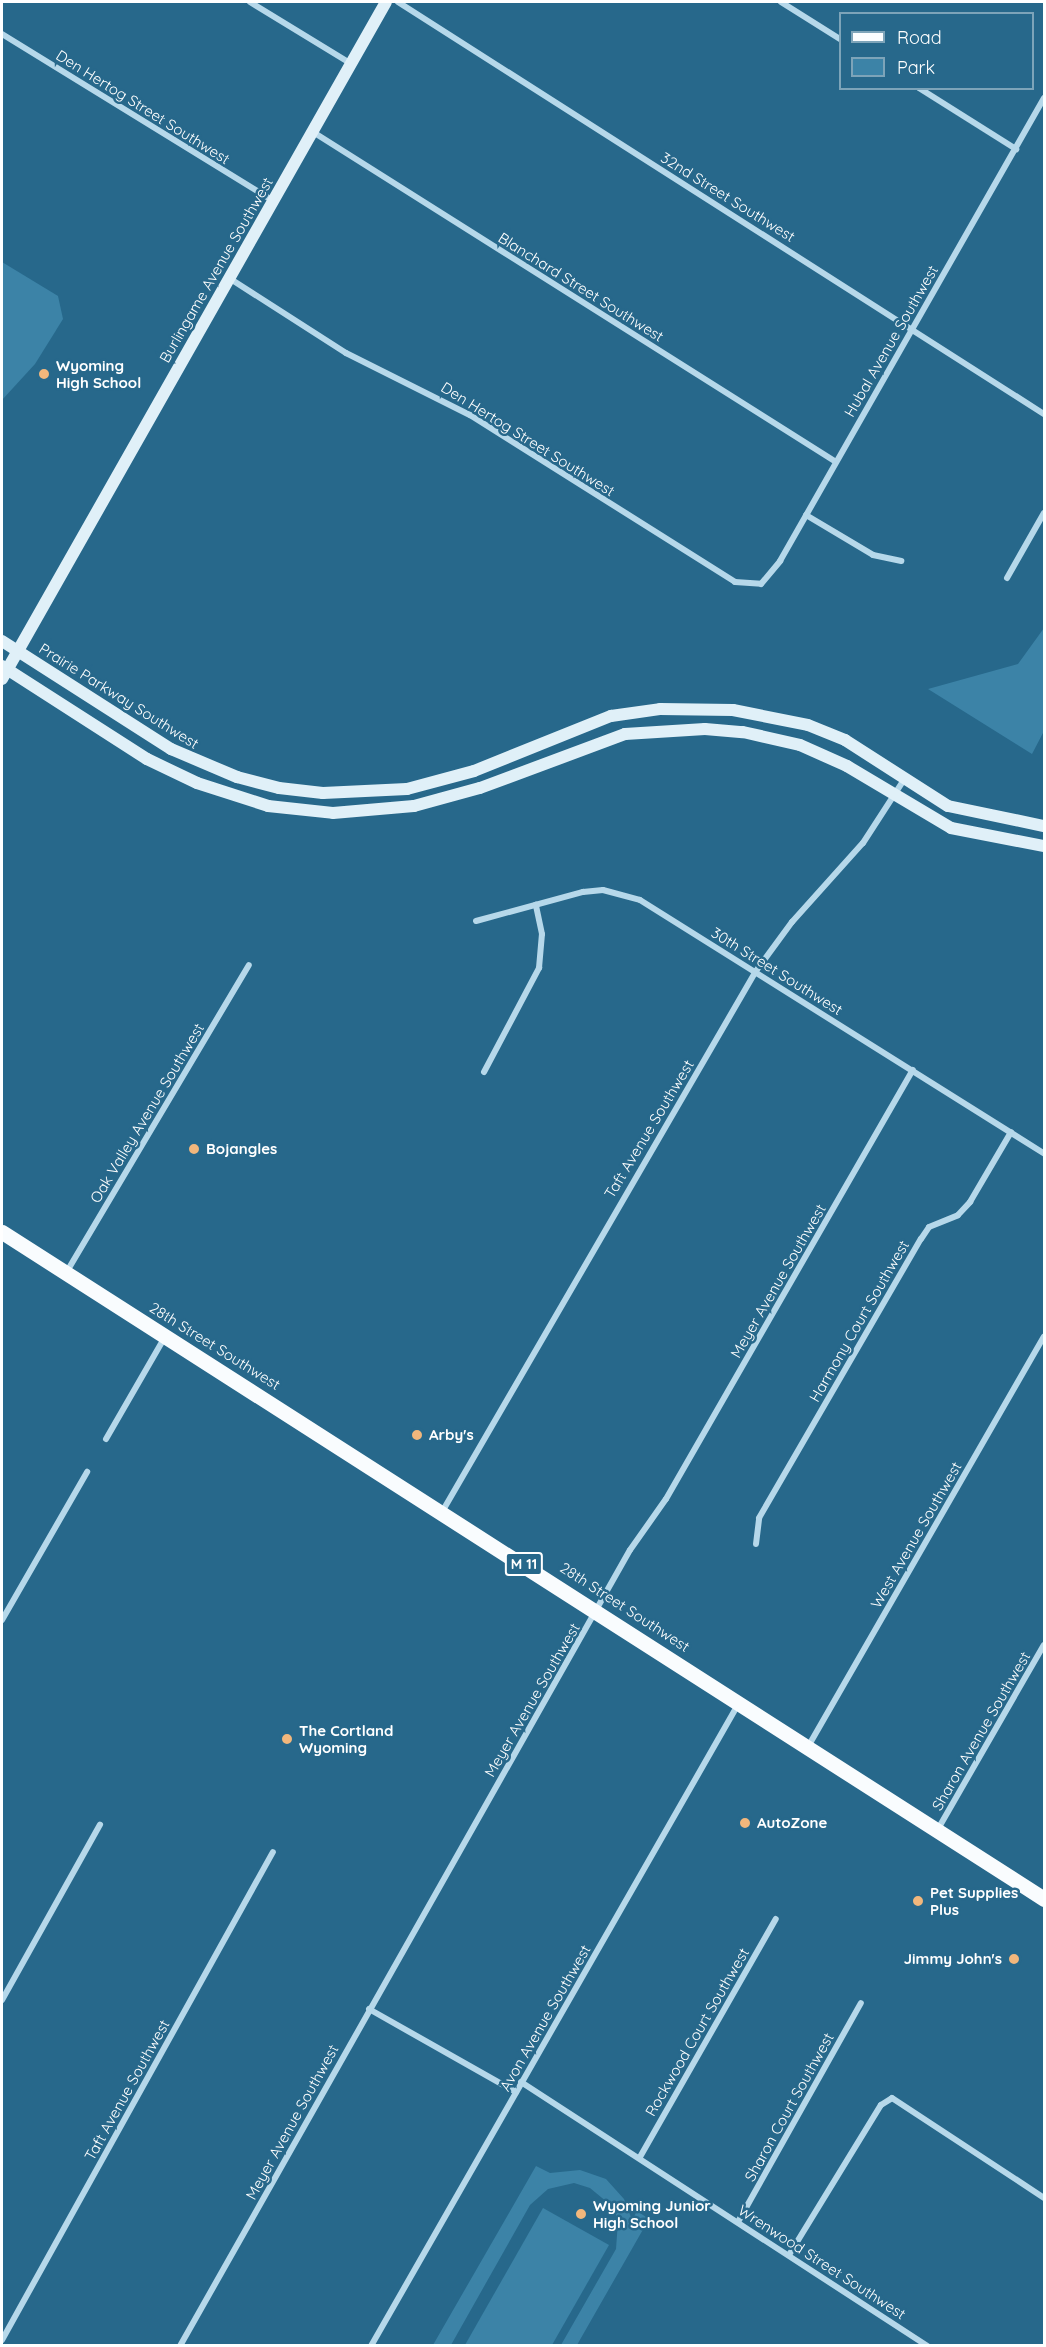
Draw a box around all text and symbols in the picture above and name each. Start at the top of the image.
legend [839,12,1034,90]
text: Road [897,26,942,49]
street label: Den Hertog Street Southwest [53,46,233,168]
text: Park [897,56,935,79]
street label: 32nd Street Southwest [658,148,798,246]
street label: Burlingame Avenue Southwest [155,174,277,366]
street label: Blanchard Street Southwest [495,229,667,345]
street label: Hubal Avenue Southwest [840,262,942,420]
place label: Wyoming High School [56,356,141,391]
marker: Wyoming High School [37,367,51,381]
street label: Den Hertog Street Southwest [438,378,618,500]
street label: Prairie Parkway Southwest [36,639,202,753]
street label: 30th Street Southwest [708,923,846,1019]
street label: Oak Valley Avenue Southwest [86,1020,208,1206]
street label: Taft Avenue Southwest [601,1057,697,1201]
place label: Bojangles [206,1140,277,1158]
marker: Bojangles [187,1142,201,1156]
street label: Meyer Avenue Southwest [727,1201,829,1361]
street label: Harmony Court Southwest [805,1237,913,1405]
street label: 28th Street Southwest [146,1298,284,1394]
place label: Arby's [429,1426,474,1444]
marker: Arby's [410,1428,424,1442]
street label: West Avenue Southwest [867,1459,965,1611]
road number: M 11 [504,1553,544,1575]
street label: 28th Street Southwest [557,1558,693,1656]
street label: Meyer Avenue Southwest [481,1620,583,1780]
street label: Sharon Avenue Southwest [928,1648,1034,1814]
place label: The Cortland Wyoming [299,1721,393,1756]
marker: The Cortland Wyoming [280,1732,294,1746]
place label: AutoZone [757,1814,827,1832]
marker: AutoZone [738,1816,752,1830]
place label: Pet Supplies Plus [930,1883,1018,1918]
marker: Pet Supplies Plus [911,1894,925,1908]
street label: Avon Avenue Southwest [496,1942,594,2094]
street label: Rockwood Court Southwest [641,1945,753,2119]
place label: Jimmy John's [904,1950,1002,1968]
marker: Jimmy John's [1007,1952,1021,1966]
street label: Taft Avenue Southwest [81,2016,173,2164]
street label: Sharon Court Southwest [741,2030,837,2184]
street label: Meyer Avenue Southwest [242,2041,342,2203]
place label: Wyoming Junior High School [593,2196,711,2231]
street label: Wrenwood Street Southwest [735,2201,909,2323]
marker: Wyoming Junior High School [574,2207,588,2221]

